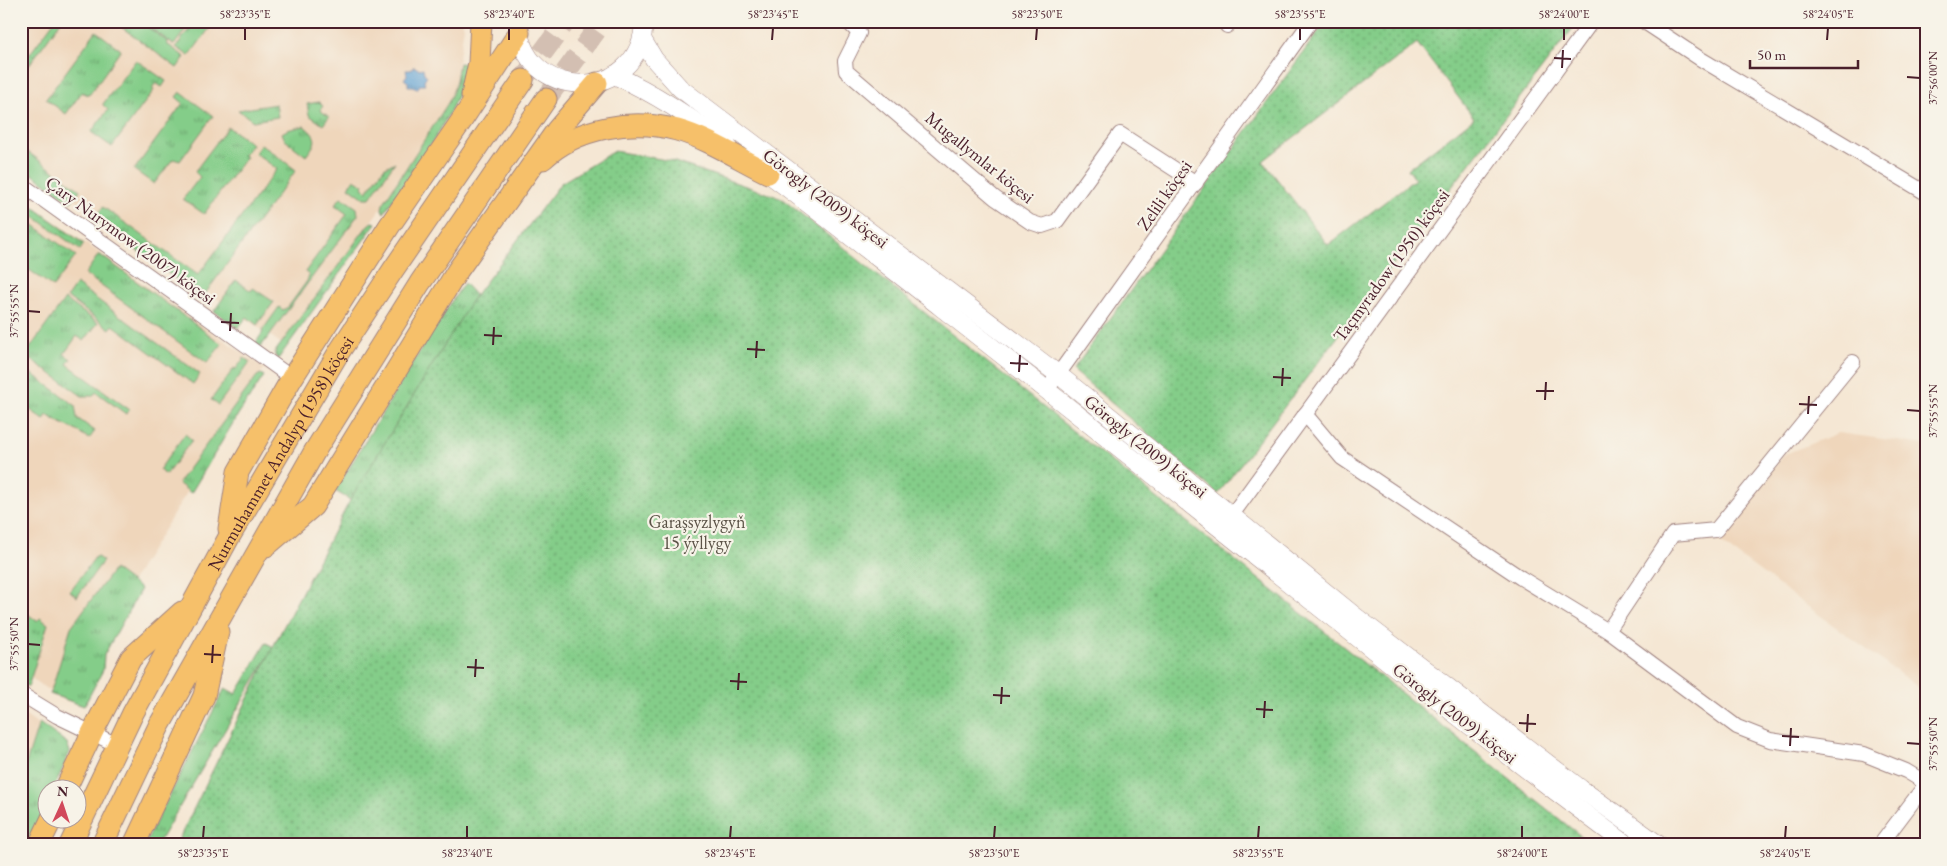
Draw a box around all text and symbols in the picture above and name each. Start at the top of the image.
text: 58°23'35"E [219,6,271,22]
text: 58°23'40"E [483,6,535,22]
text: 58°23'45"E [747,6,799,22]
text: 58°23'50"E [1011,6,1063,22]
text: 58°23'55"E [1274,6,1326,22]
text: 58°24'00"E [1538,6,1590,22]
text: 58°24'05"E [1802,6,1854,22]
scale bar [1750,38,1857,70]
text: 50 m [1757,45,1786,64]
text: 37°56'00"N [1925,51,1941,105]
street label: Mugallymlar köçesi [921,106,1040,208]
street label: Görogly (2009) köçesi [759,143,894,253]
street label: Zelili köçesi [1131,155,1197,235]
street label: Çary Nurymow (2007) köçesi [41,171,221,310]
street label: Taçmyradow (1950) köçesi [1328,184,1455,346]
text: 37°55'55"N [6,284,22,338]
street label: Nurmuhammet Andalyp (1958) köçesi [202,331,358,574]
text: 37°55'55"N [1925,384,1941,438]
street label: Görogly (2009) köçesi [1080,389,1213,503]
park label: Garaşsyzlygyň 15 ýyllygy [648,510,746,554]
text: 37°55'50"N [6,617,22,671]
street label: Görogly (2009) köçesi [1388,657,1522,769]
text: 37°55'50"N [1925,717,1941,771]
north arrow [38,778,88,828]
text: N [57,782,69,800]
text: 58°23'35"E [177,845,229,861]
text: 58°23'40"E [441,845,493,861]
text: 58°23'45"E [704,845,756,861]
text: 58°23'50"E [968,845,1020,861]
text: 58°23'55"E [1232,845,1284,861]
text: 58°24'00"E [1496,845,1548,861]
text: 58°24'05"E [1759,845,1811,861]

